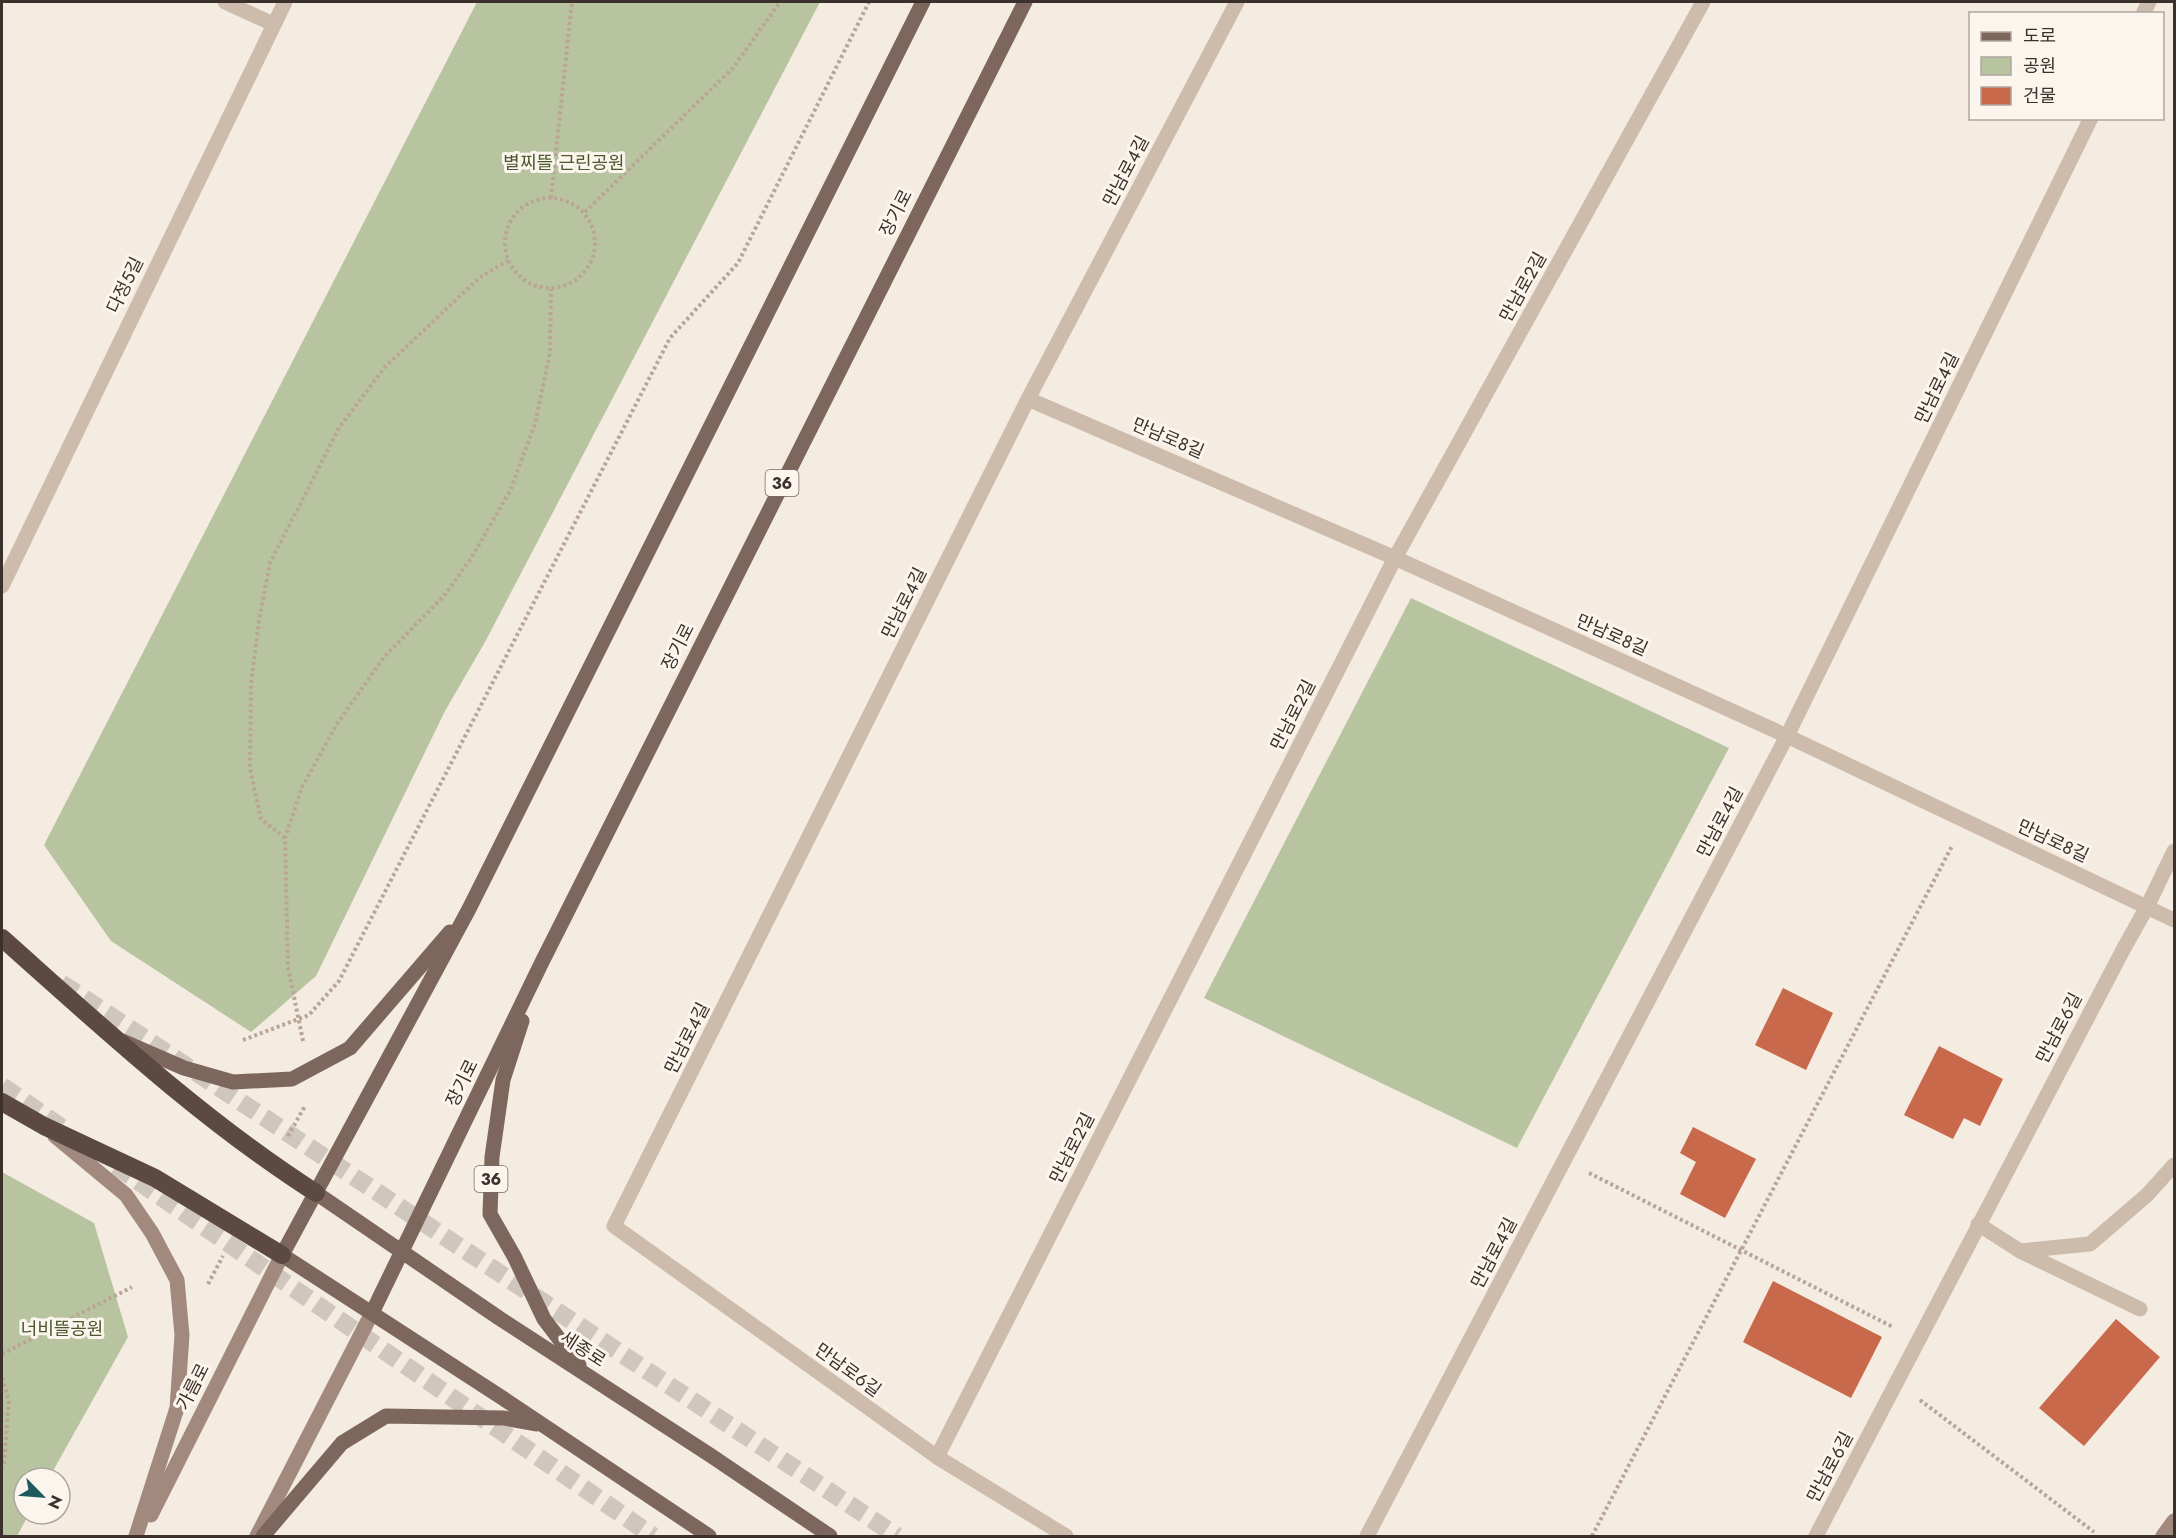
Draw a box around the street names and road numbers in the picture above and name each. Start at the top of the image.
street label: 만남로4길 [1097,131,1155,211]
street label: 장기로 [873,185,919,241]
street label: 만남로2길 [1493,247,1553,327]
street label: 다정5길 [100,252,150,318]
street label: 만남로4길 [1908,348,1966,428]
street label: 만남로8길 [1128,411,1208,465]
road number: 36 [766,470,798,496]
street label: 만남로4길 [875,563,933,643]
street label: 만남로8길 [1572,608,1652,662]
street label: 장기로 [655,619,701,675]
street label: 만남로2길 [1264,675,1322,755]
street label: 만남로4길 [1691,782,1749,862]
street label: 만남로8길 [2013,813,2093,869]
street label: 만남로6길 [2030,988,2088,1068]
street label: 만남로4길 [658,998,716,1078]
street label: 장기로 [439,1055,485,1111]
street label: 만남로2길 [1043,1108,1101,1188]
road number: 36 [474,1166,508,1192]
street label: 만남로4길 [1465,1213,1523,1293]
street label: 세종로 [555,1325,611,1373]
street label: 만남로6길 [809,1337,887,1403]
street label: 가름로 [170,1359,216,1415]
street label: 만남로6길 [1801,1427,1859,1507]

